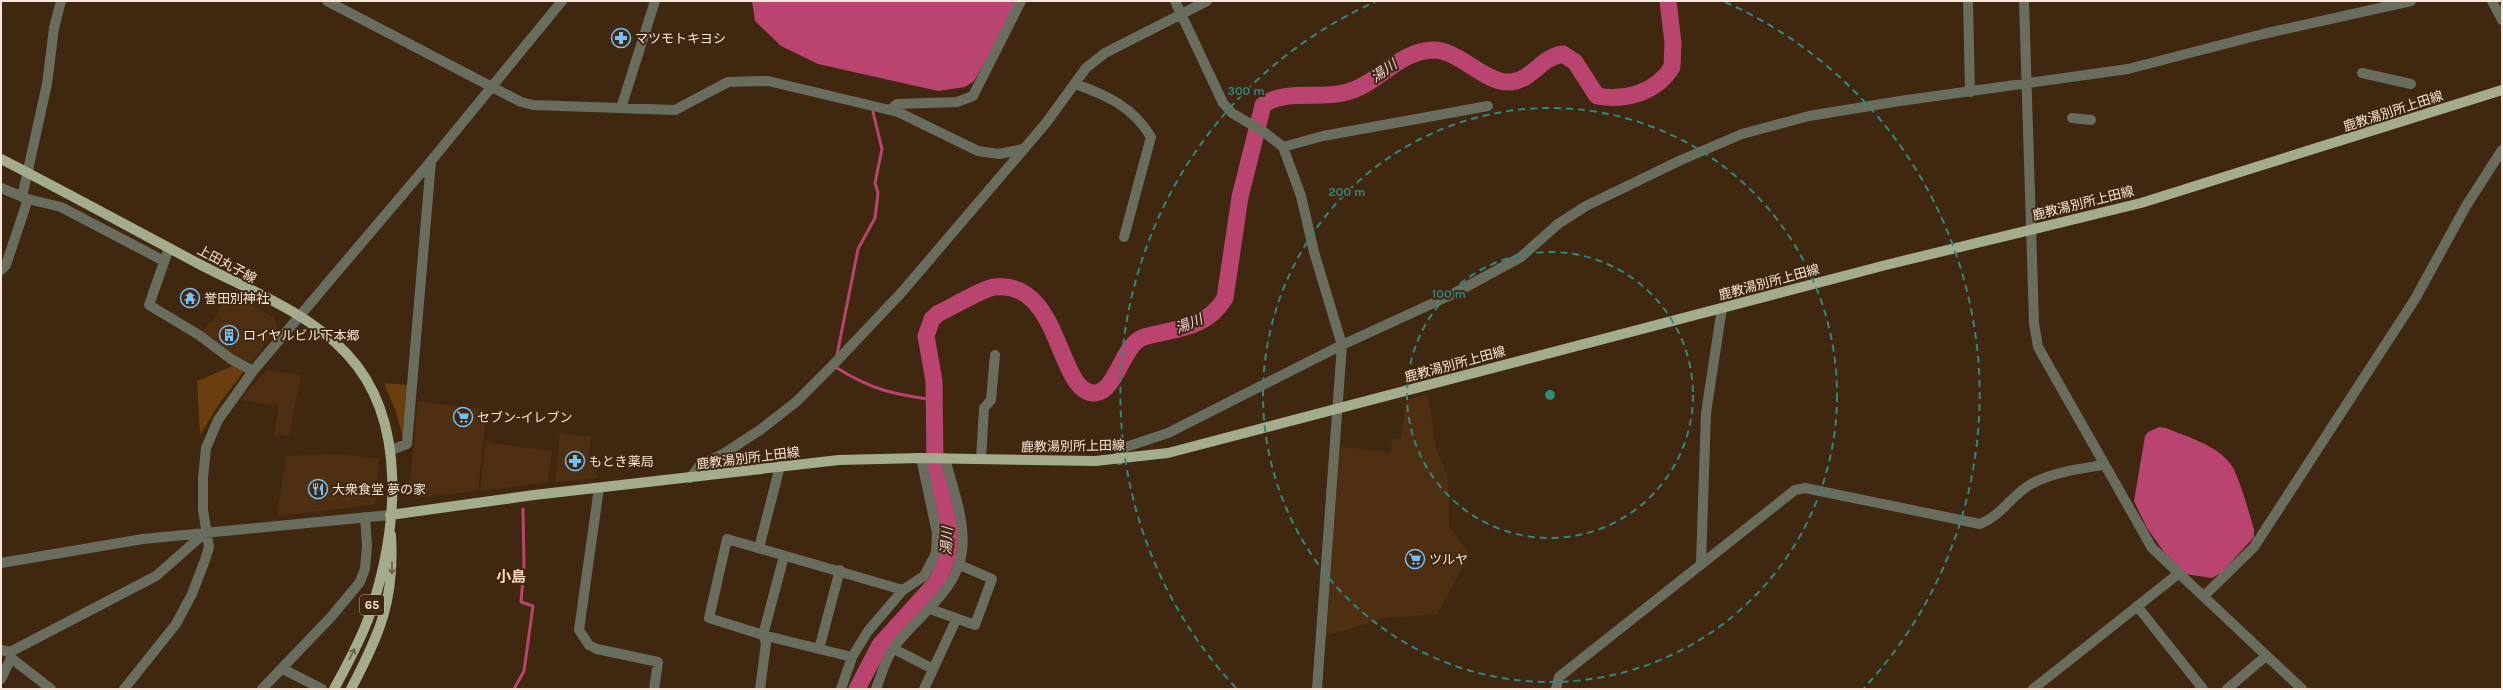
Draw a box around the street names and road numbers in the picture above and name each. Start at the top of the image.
street label: 鹿教湯別所上田線 [2341,88,2445,134]
street label: 鹿教湯別所上田線 [2031,183,2135,223]
street label: 上田丸子線 [195,242,259,286]
street label: 鹿教湯別所上田線 [1717,261,1821,303]
street label: 鹿教湯別所上田線 [1403,343,1507,385]
street label: 鹿教湯別所上田線 [1021,438,1125,454]
street label: 鹿教湯別所上田線 [695,444,801,472]
road number: 65 [360,595,384,615]

